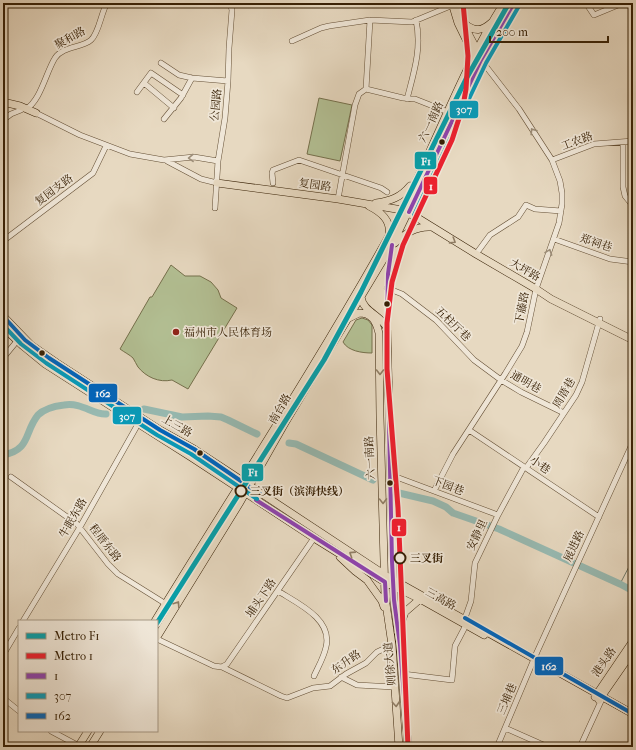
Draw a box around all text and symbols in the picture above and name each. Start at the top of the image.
scale bar [490,18,608,44]
street label: 聚和路 [52,24,88,52]
text: 200 m [496,25,528,39]
street label: 公园路 [208,88,224,122]
street label: 六一南路 [416,99,446,145]
line badge: 307 [449,100,479,119]
text: 307 [456,103,473,116]
one-way arrow [531,128,538,135]
street label: 工农路 [559,129,595,153]
unlabelled marker [437,137,447,147]
line badge: F1 [414,151,437,170]
one-way arrow [188,153,194,162]
text: F1 [420,155,431,168]
street label: 复园支路 [33,172,75,208]
street label: 复园路 [298,176,332,194]
line badge: 1 [423,176,438,195]
text: 1 [429,180,433,193]
street label: 郑祠巷 [578,232,614,254]
one-way arrow [449,236,456,243]
one-way arrow [545,249,553,256]
street label: 大坪路 [507,256,543,284]
street label: 下藤路 [512,291,532,325]
unlabelled marker [382,299,392,309]
street label: 五柱厅巷 [433,304,473,344]
place label: 福州市人民体育场 [184,326,272,339]
marker: 福州市人民体育场 [171,327,181,337]
unlabelled marker [37,348,47,358]
street label: 通明巷 [508,368,544,396]
one-way arrow [376,369,384,375]
street label: 周厝巷 [550,375,578,411]
line badge: 162 [88,383,118,403]
text: 162 [95,387,111,400]
street label: 南台路 [266,391,294,427]
line badge: 307 [112,406,142,425]
text: 307 [119,410,136,423]
street label: 上三路 [159,412,195,440]
street label: 六一南路 [362,436,378,480]
unlabelled marker [195,448,205,458]
street label: 小巷 [527,453,553,477]
line badge: F1 [241,463,264,482]
text: F1 [247,466,258,479]
street label: 下园巷 [430,474,466,498]
unlabelled marker [385,478,395,488]
marker: 三叉街（滨海快线） [234,484,248,498]
place label: 三叉街（滨海快线） [250,485,349,498]
street label: 牛眠东路 [56,496,90,540]
one-way arrow [379,498,387,504]
street label: 安静里 [464,517,490,553]
line badge: 1 [391,518,407,537]
text: 1 [397,521,401,534]
street label: 程厝东路 [86,522,124,564]
street label: 展进路 [561,528,587,564]
one-way arrow [350,551,357,558]
marker: 三叉街 [393,551,407,565]
place label: 三叉街 [410,552,444,565]
street label: 埔头下路 [243,576,279,620]
street label: 三高路 [423,585,459,613]
one-way arrow [173,601,180,608]
legend [18,620,158,732]
text: Metro F1 [54,629,99,643]
street label: 则徐大道 [382,642,398,686]
street label: 港头路 [589,645,619,679]
street label: 东升路 [329,647,363,677]
text: Metro 1 [54,649,93,663]
line badge: 162 [534,656,564,676]
text: 162 [541,660,557,673]
text: 1 [54,669,58,683]
street label: 三埔巷 [495,681,519,717]
text: 307 [54,689,72,703]
one-way arrow [391,701,400,707]
text: 162 [54,709,71,723]

